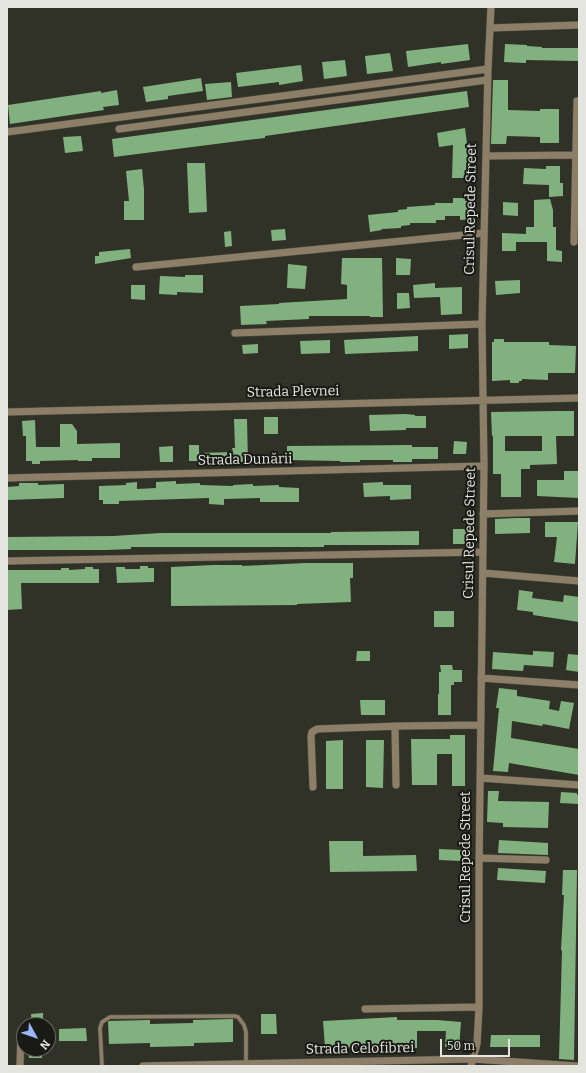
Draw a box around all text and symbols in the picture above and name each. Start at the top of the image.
street label: Crisul Repede Street [461,143,481,275]
street label: Strada Plevnei [246,383,340,401]
street label: Strada Dunării [197,451,293,469]
street label: Crisul Repede Street [460,467,480,599]
street label: Crisul Repede Street [458,791,474,923]
north arrow [16,1017,56,1057]
scale bar [442,1031,512,1057]
text: N [37,1037,53,1052]
text: 50 m [447,1039,475,1053]
street label: Strada Celofibrei [306,1040,414,1058]

